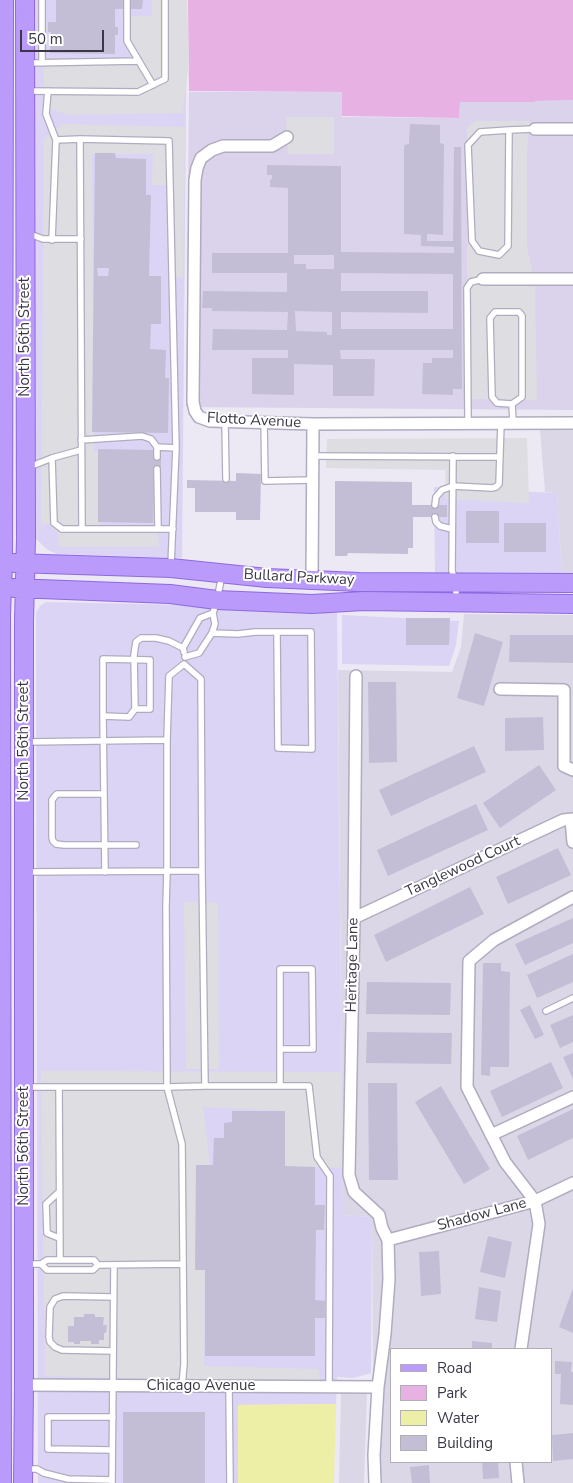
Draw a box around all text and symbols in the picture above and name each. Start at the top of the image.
scale bar [22,20,106,52]
text: 50 m [28,29,63,49]
street label: North 56th Street [16,277,34,397]
street label: Flotto Avenue [206,410,302,432]
street label: Bullard Parkway [243,566,355,590]
street label: North 56th Street [15,681,33,801]
street label: Tanglewood Court [403,833,523,901]
street label: Heritage Lane [343,918,363,1012]
street label: North 56th Street [15,1086,33,1206]
street label: Shadow Lane [435,1194,529,1236]
legend [390,1348,553,1463]
text: Road [437,1358,472,1378]
street label: Chicago Avenue [147,1377,255,1395]
text: Park [437,1383,467,1403]
text: Water [437,1408,479,1428]
text: Building [437,1433,493,1453]

